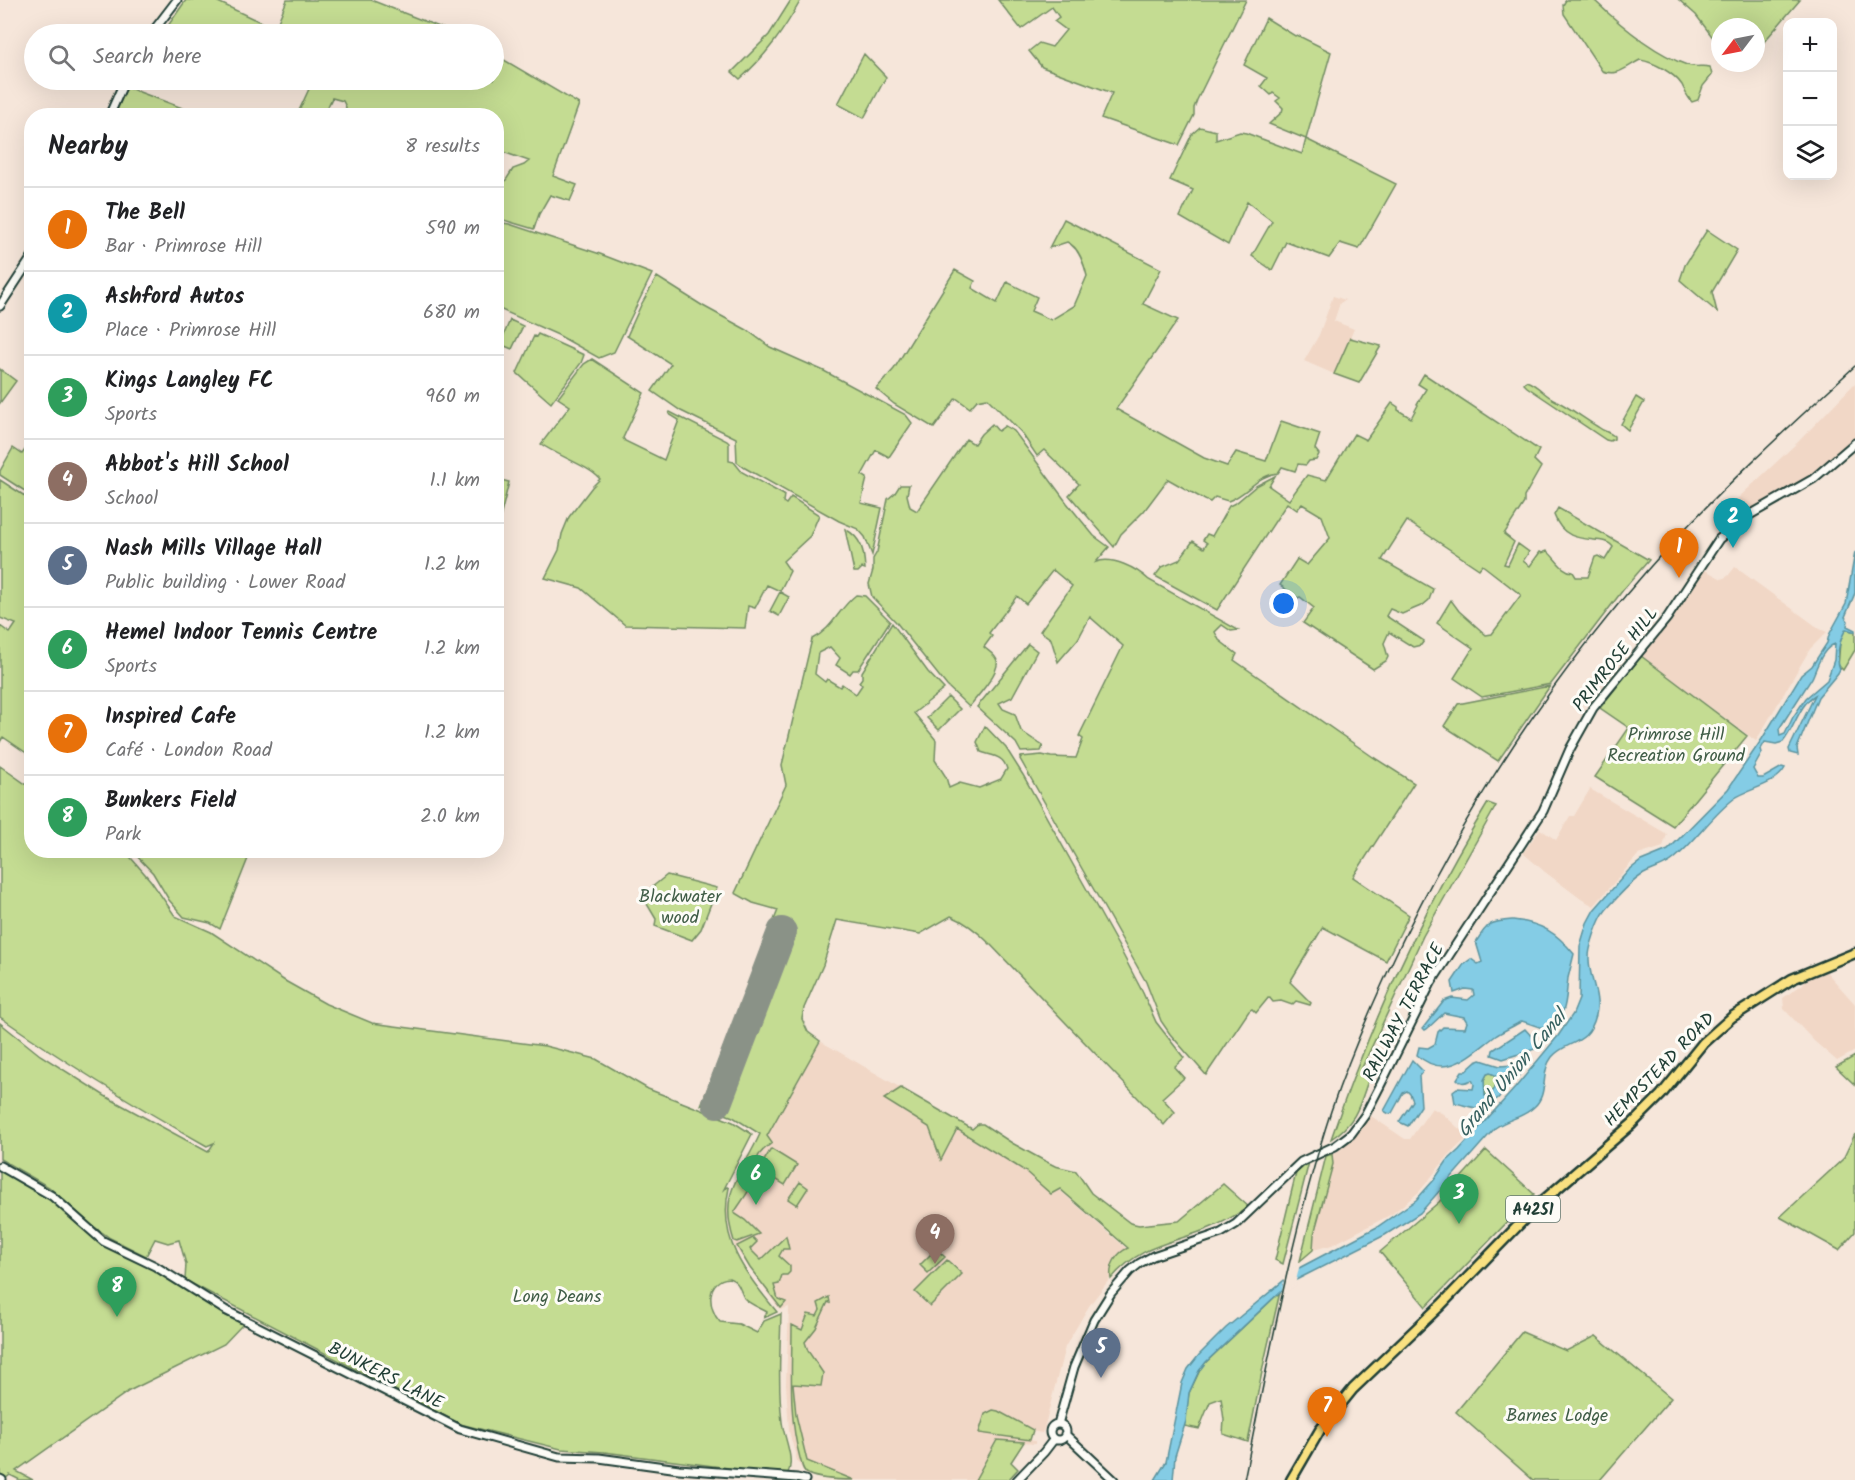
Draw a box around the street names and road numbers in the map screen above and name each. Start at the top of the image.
street label: PRIMROSE HILL [1566,601,1666,719]
street label: RAILWAY TERRACE [1356,938,1453,1087]
street label: HEMPSTEAD ROAD [1597,1006,1723,1134]
road number: A4251 [1506,1196,1560,1222]
street label: BUNKERS LANE [322,1335,449,1418]

